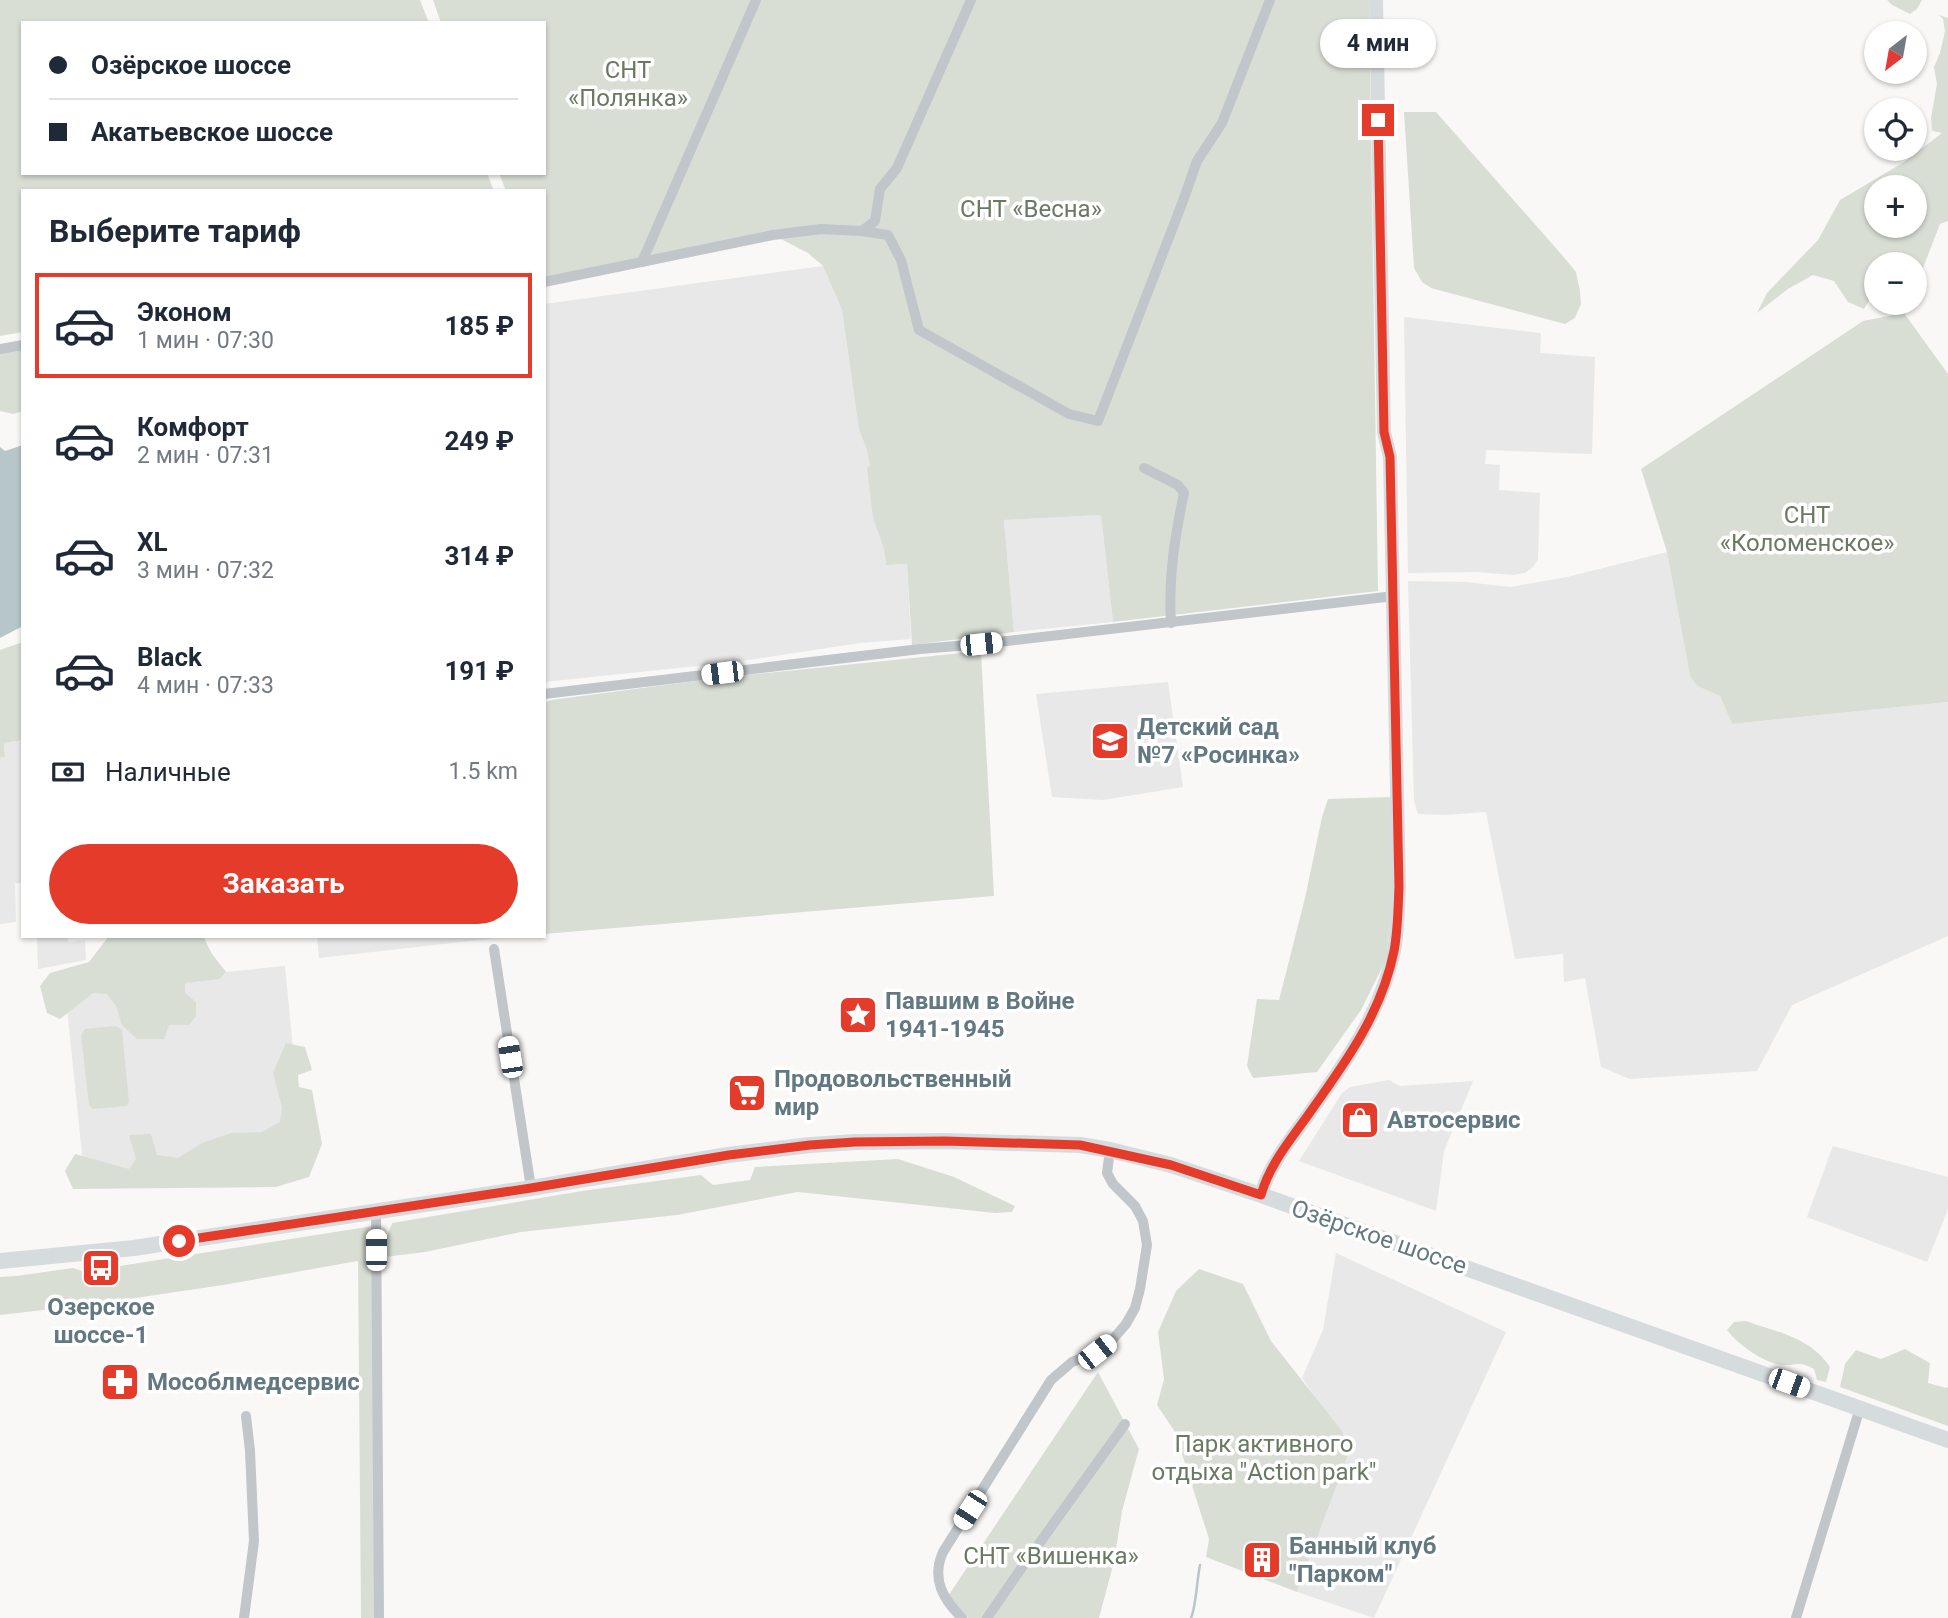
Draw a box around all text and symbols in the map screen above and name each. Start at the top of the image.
callout: 4 мин [1320,18,1436,68]
north arrow [1864,21,1927,84]
map controls [1864,21,1927,315]
text: 4 мин [1347,30,1409,57]
text: Озёрское шоссе [91,50,291,80]
park label: СНТ «Полянка» [568,56,688,112]
button: locate [1864,98,1927,161]
route end [1362,104,1394,136]
text: Акатьевское шоссе [91,117,333,147]
button: + [1864,175,1927,238]
park label: СНТ «Весна» [960,195,1102,223]
text: Выберите тариф [49,212,301,250]
button: − [1864,252,1927,315]
icon: car [53,294,116,357]
text: Эконом [137,297,232,327]
text: 185 ₽ [444,311,514,341]
text: 1 мин · 07:30 [137,327,274,354]
icon: car [53,409,116,472]
text: Комфорт [137,412,249,442]
text: 249 ₽ [444,426,514,456]
text: 2 мин · 07:31 [137,442,274,469]
park label: СНТ «Коломенское» [1720,501,1894,557]
icon: car [53,524,116,587]
text: XL [137,527,168,557]
text: 314 ₽ [444,541,514,571]
text: 3 мин · 07:32 [137,557,274,584]
car [960,631,1003,657]
icon: car [53,639,116,702]
text: Black [137,642,202,672]
text: 191 ₽ [444,656,514,686]
car [700,660,745,686]
text: 4 мин · 07:33 [137,672,274,699]
place label: Детский сад №7 «Росинка» [1137,713,1300,769]
school or university icon: Детский сад №7 «Росинка» [1089,720,1131,762]
icon: cash [49,753,87,791]
text: Наличные [105,757,231,787]
text: 1.5 km [449,758,518,785]
button: Заказать [49,844,518,924]
place label: Павшим в Войне 1941-1945 [885,987,1075,1043]
place icon: Павшим в Войне 1941-1945 [837,994,879,1036]
car [497,1035,524,1079]
place label: Продовольственный мир [774,1065,1012,1121]
supermarket icon: Продовольственный мир [726,1072,768,1114]
shop icon: Автосервис [1339,1099,1381,1141]
place label: Автосервис [1387,1106,1521,1134]
street label: Озёрское шоссе [1288,1194,1470,1280]
route start [163,1225,195,1257]
car [366,1229,387,1271]
bus stop icon: Озерское шоссе-1 [80,1247,122,1289]
place label: Озерское шоссе-1 [47,1293,155,1349]
car [1074,1331,1121,1373]
pharmacy icon: Мособлмедсервис [99,1361,141,1403]
car [1766,1366,1813,1400]
place label: Мособлмедсервис [147,1368,360,1396]
park label: Парк активного отдыха "Action park" [1152,1430,1377,1486]
car [950,1487,991,1533]
place label: Банный клуб "Парком" [1289,1532,1436,1588]
building icon: Банный клуб "Парком" [1241,1539,1283,1581]
park label: СНТ «Вишенка» [963,1542,1139,1570]

